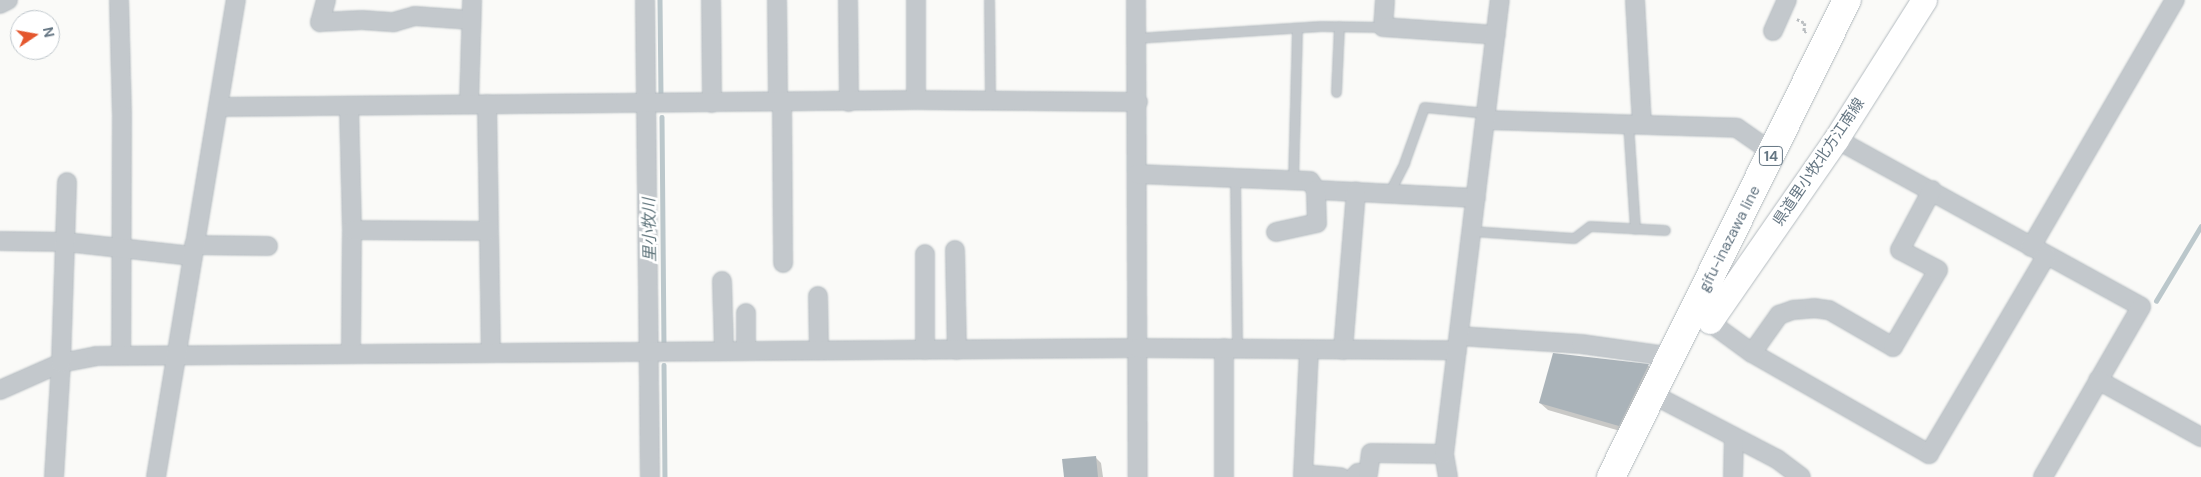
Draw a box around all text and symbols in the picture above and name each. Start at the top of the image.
north arrow [10,10,60,60]
text: N [39,25,59,39]
street label: 県道里小牧北方江南線 [1770,95,1868,229]
road number: 14 [1758,144,1784,168]
street label: gifu-inazawa line [1696,183,1764,295]
water label: 里小牧川 [640,198,660,262]

